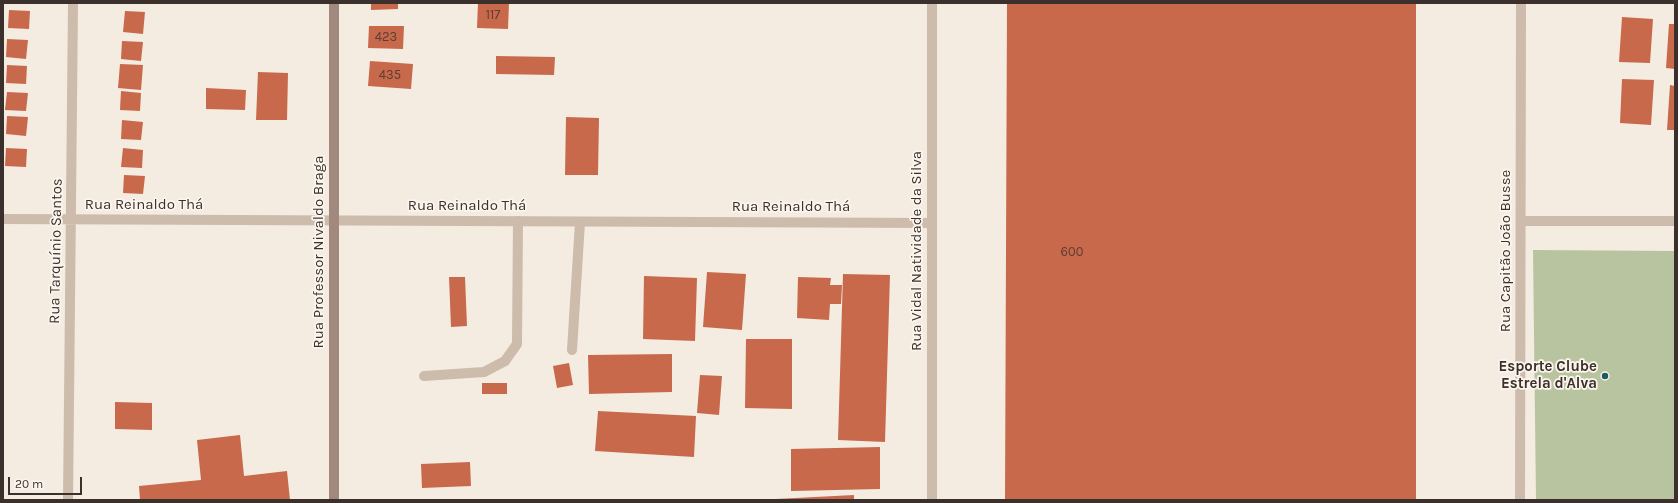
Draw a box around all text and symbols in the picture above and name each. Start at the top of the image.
house number: 117 [486,7,500,23]
house number: 423 [375,29,397,45]
house number: 435 [379,67,401,83]
street label: Rua Vidal Natividade da Silva [908,151,926,351]
street label: Rua Professor Nivaldo Braga [310,156,328,348]
street label: Rua Capitão João Busse [1497,170,1515,332]
street label: Rua Tarquínio Santos [46,178,66,324]
street label: Rua Reinaldo Thá [85,196,203,214]
street label: Rua Reinaldo Thá [408,197,526,215]
street label: Rua Reinaldo Thá [732,198,850,216]
house number: 600 [1061,244,1083,260]
place label: Esporte Clube Estrela d'Alva [1498,358,1597,393]
marker: Esporte Clube Estrela d'Alva [1600,371,1610,381]
scale bar [10,469,84,495]
text: 20 m [15,477,43,491]

